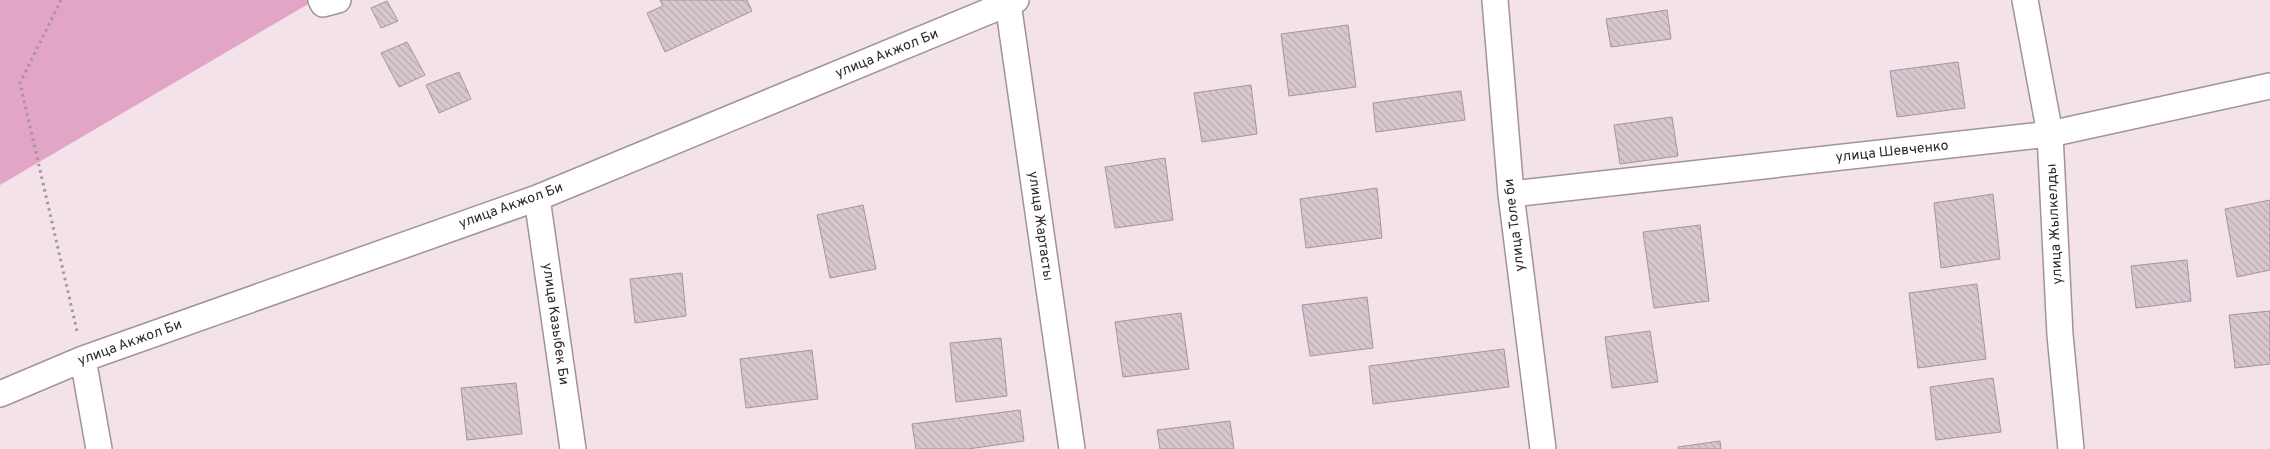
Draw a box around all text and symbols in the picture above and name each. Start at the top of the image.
street label: улица Акжол Би [833,26,941,82]
street label: улица Шевченко [1835,138,1950,166]
street label: улица Жылкелды [2043,163,2067,285]
street label: улица Жартасты [1024,170,1056,282]
street label: улица Толе би [1501,178,1529,272]
street label: улица Акжол Би [457,179,565,233]
street label: улица Казыбек Би [538,262,572,386]
street label: улица Акжол Би [76,316,184,370]

